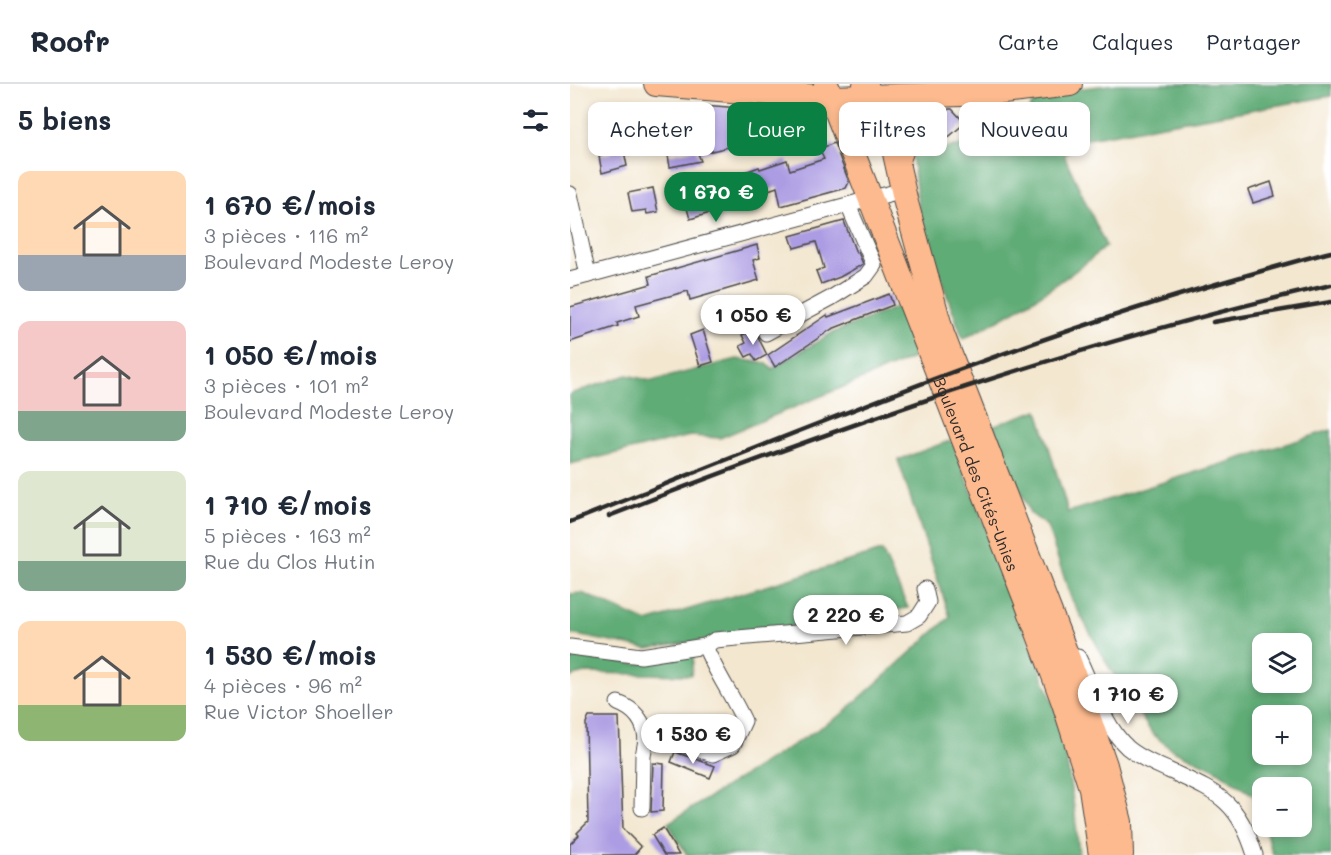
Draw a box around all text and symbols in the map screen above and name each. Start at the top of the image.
text: Roofr [30,23,110,59]
text: Carte [998,28,1059,55]
text: Calques [1092,28,1174,55]
text: Partager [1207,28,1301,55]
chip: Acheter [588,102,715,156]
chip: Louer [727,102,827,156]
chip: Filtres [839,102,947,156]
chip: Nouveau [959,102,1090,156]
text: 5 biens [18,103,111,137]
icon: filters [519,104,552,137]
pin: 1 670 € [661,172,771,223]
text: 1 670 € [678,178,754,204]
text: 1 670 €/mois [204,188,376,222]
icon: home [66,195,138,267]
text: 3 pièces · 116 m² [204,222,368,248]
text: Boulevard Modeste Leroy [204,248,454,274]
pin: 1 050 € [698,295,808,346]
text: 1 050 € [715,301,791,327]
text: 1 050 €/mois [204,338,377,372]
icon: home [66,345,138,417]
text: 3 pièces · 101 m² [204,372,368,398]
street label: Boulevard des Cités-Unies [930,373,1024,574]
text: Boulevard Modeste Leroy [204,398,454,424]
text: 1 710 €/mois [204,488,372,522]
icon: home [66,495,138,567]
text: 5 pièces · 163 m² [204,522,371,548]
text: Rue du Clos Hutin [204,548,375,574]
pin: 2 220 € [791,595,901,646]
text: 2 220 € [807,601,885,627]
map controls [1252,633,1312,837]
button: layers [1252,633,1312,693]
text: 1 530 €/mois [204,638,376,672]
icon: home [66,645,138,717]
text: 4 pièces · 96 m² [204,672,362,698]
pin: 1 710 € [1073,674,1183,725]
text: 1 710 € [1092,680,1164,706]
text: Rue Victor Shoeller [204,698,394,724]
button: + [1252,705,1312,765]
pin: 1 530 € [638,714,748,765]
text: 1 530 € [655,720,731,746]
button: − [1252,777,1312,837]

